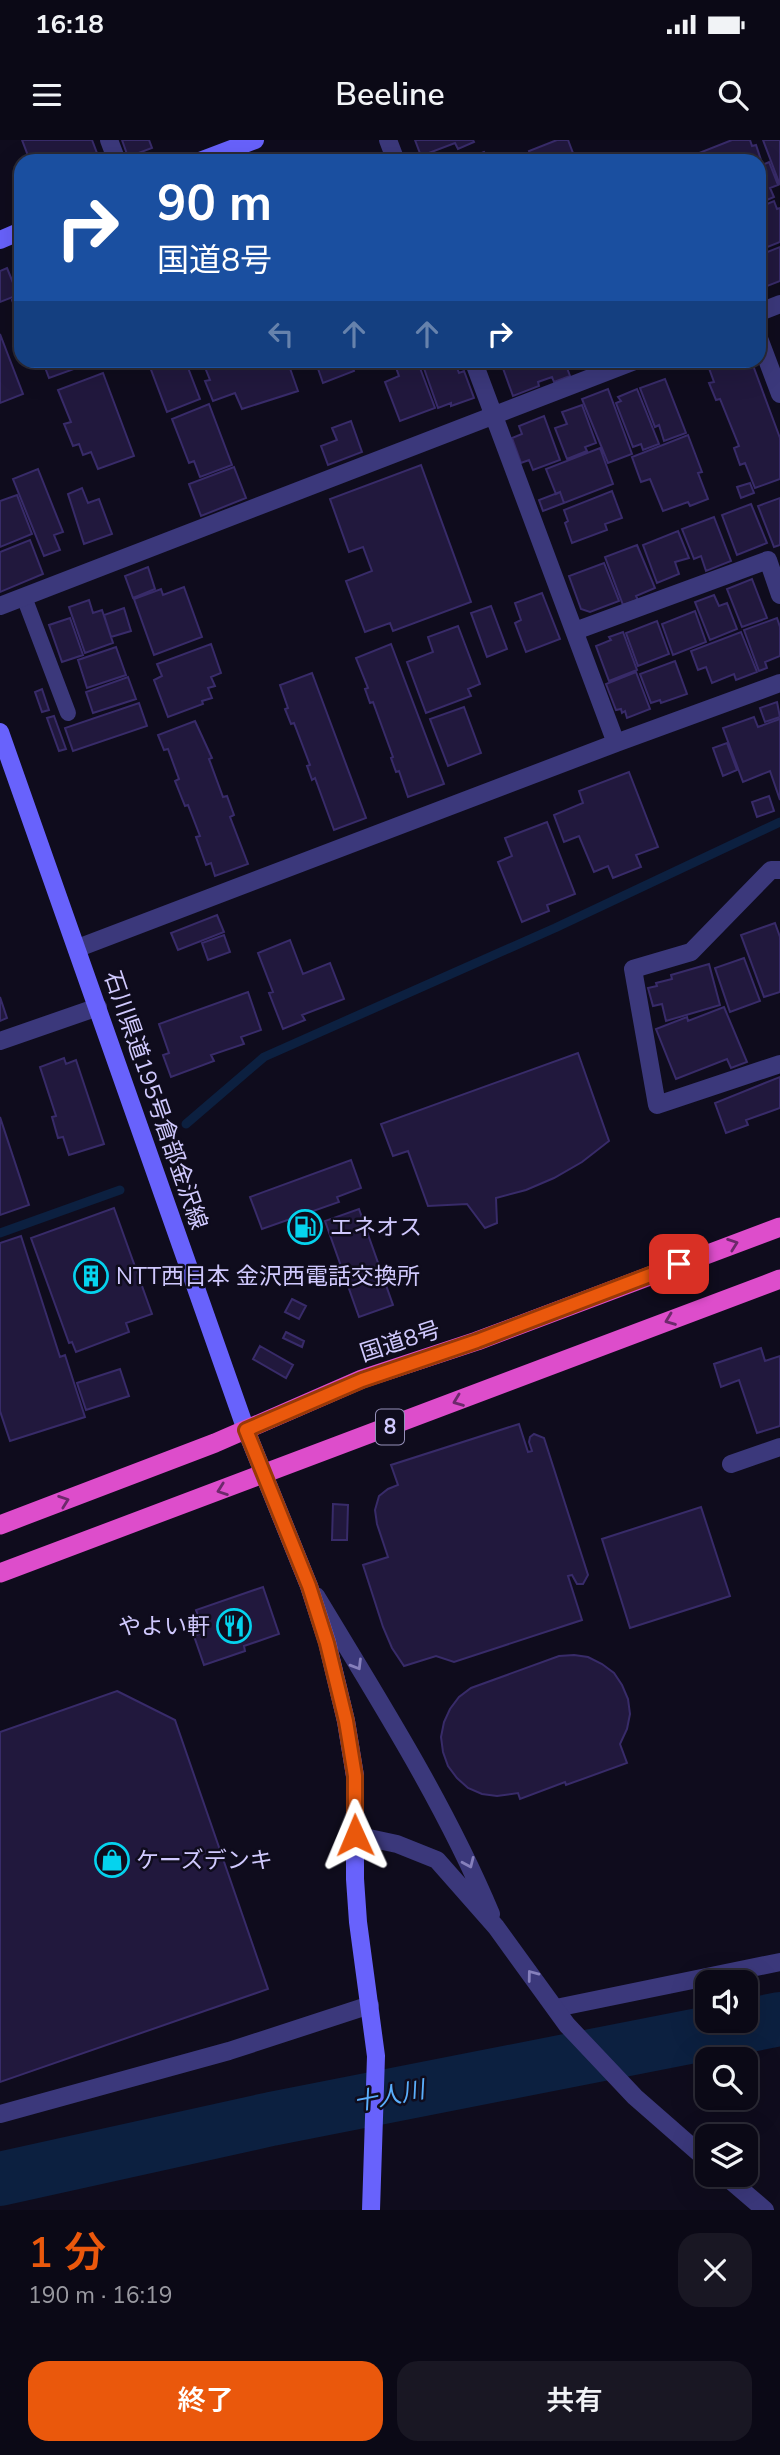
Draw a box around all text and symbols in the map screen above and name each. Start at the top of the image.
text: 16:18 [35,7,104,42]
text: Beeline [335,73,445,116]
icon: menu [28,76,66,114]
icon: search [714,76,752,114]
text: 90 m [157,170,272,237]
icon: right [42,182,133,273]
text: 国道8号 [157,239,272,282]
icon: left [262,315,300,353]
icon: ahead [335,315,373,353]
icon: ahead [408,315,446,353]
icon: right [481,315,519,353]
street label: 石川県道195号倉部金沢線 [97,967,214,1234]
fuel station icon: エネオス [286,1208,324,1246]
place label: エネオス [330,1212,422,1243]
pin [649,1234,709,1294]
one-way arrow [727,1238,739,1252]
icon: arrive [660,1245,698,1283]
building icon: NTT西日本 金沢西電話交換所 [72,1257,110,1295]
place label: NTT西日本 金沢西電話交換所 [116,1261,420,1292]
one-way arrow [665,1312,677,1326]
street label: 国道8号 [356,1314,444,1369]
one-way arrow [452,1393,464,1407]
road number: 8 [376,1410,404,1444]
one-way arrow [217,1482,229,1496]
one-way arrow [58,1495,70,1509]
restaurant icon: やよい軒 [215,1607,253,1645]
place label: やよい軒 [118,1611,210,1642]
one-way arrow [349,1658,362,1671]
position arrow [318,1798,392,1872]
shop icon: ケーズデンキ [93,1841,131,1879]
place label: ケーズデンキ [136,1845,273,1876]
one-way arrow [461,1856,475,1868]
map controls [695,1970,758,2187]
button: sound [695,1970,758,2033]
one-way arrow [528,1971,541,1983]
button: search [695,2047,758,2110]
water label: 十人川 [351,2073,430,2119]
button: layers [695,2124,758,2187]
text: 1 分 [28,2225,106,2282]
button: close [678,2233,752,2307]
text: 190 m · 16:19 [28,2280,173,2311]
button: 終了 [28,2361,383,2441]
button: 共有 [397,2361,752,2441]

